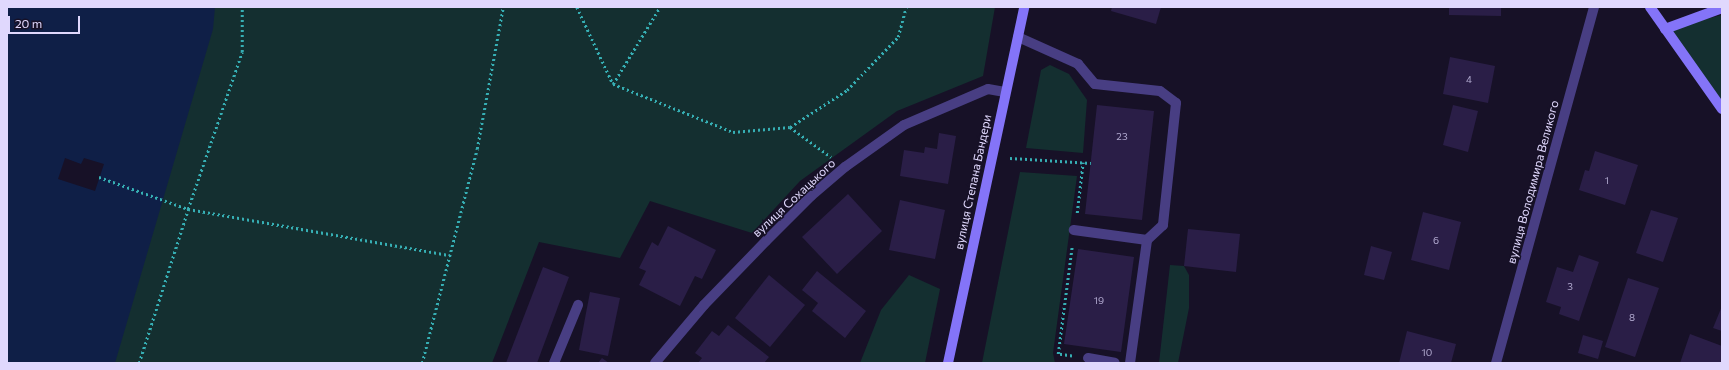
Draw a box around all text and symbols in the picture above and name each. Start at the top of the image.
scale bar [10,8,82,34]
text: 20 m [15,16,42,30]
house number: 4 [1466,74,1472,86]
street label: вулиця Володимира Великого [1504,99,1562,265]
street label: вулиця Степана Бандери [952,113,994,251]
house number: 23 [1116,131,1128,143]
street label: вулиця Сохацького [750,156,838,240]
house number: 1 [1605,175,1609,187]
house number: 6 [1433,235,1439,247]
house number: 3 [1567,281,1573,293]
house number: 19 [1094,295,1104,307]
house number: 8 [1629,312,1635,324]
house number: 10 [1422,347,1432,359]

